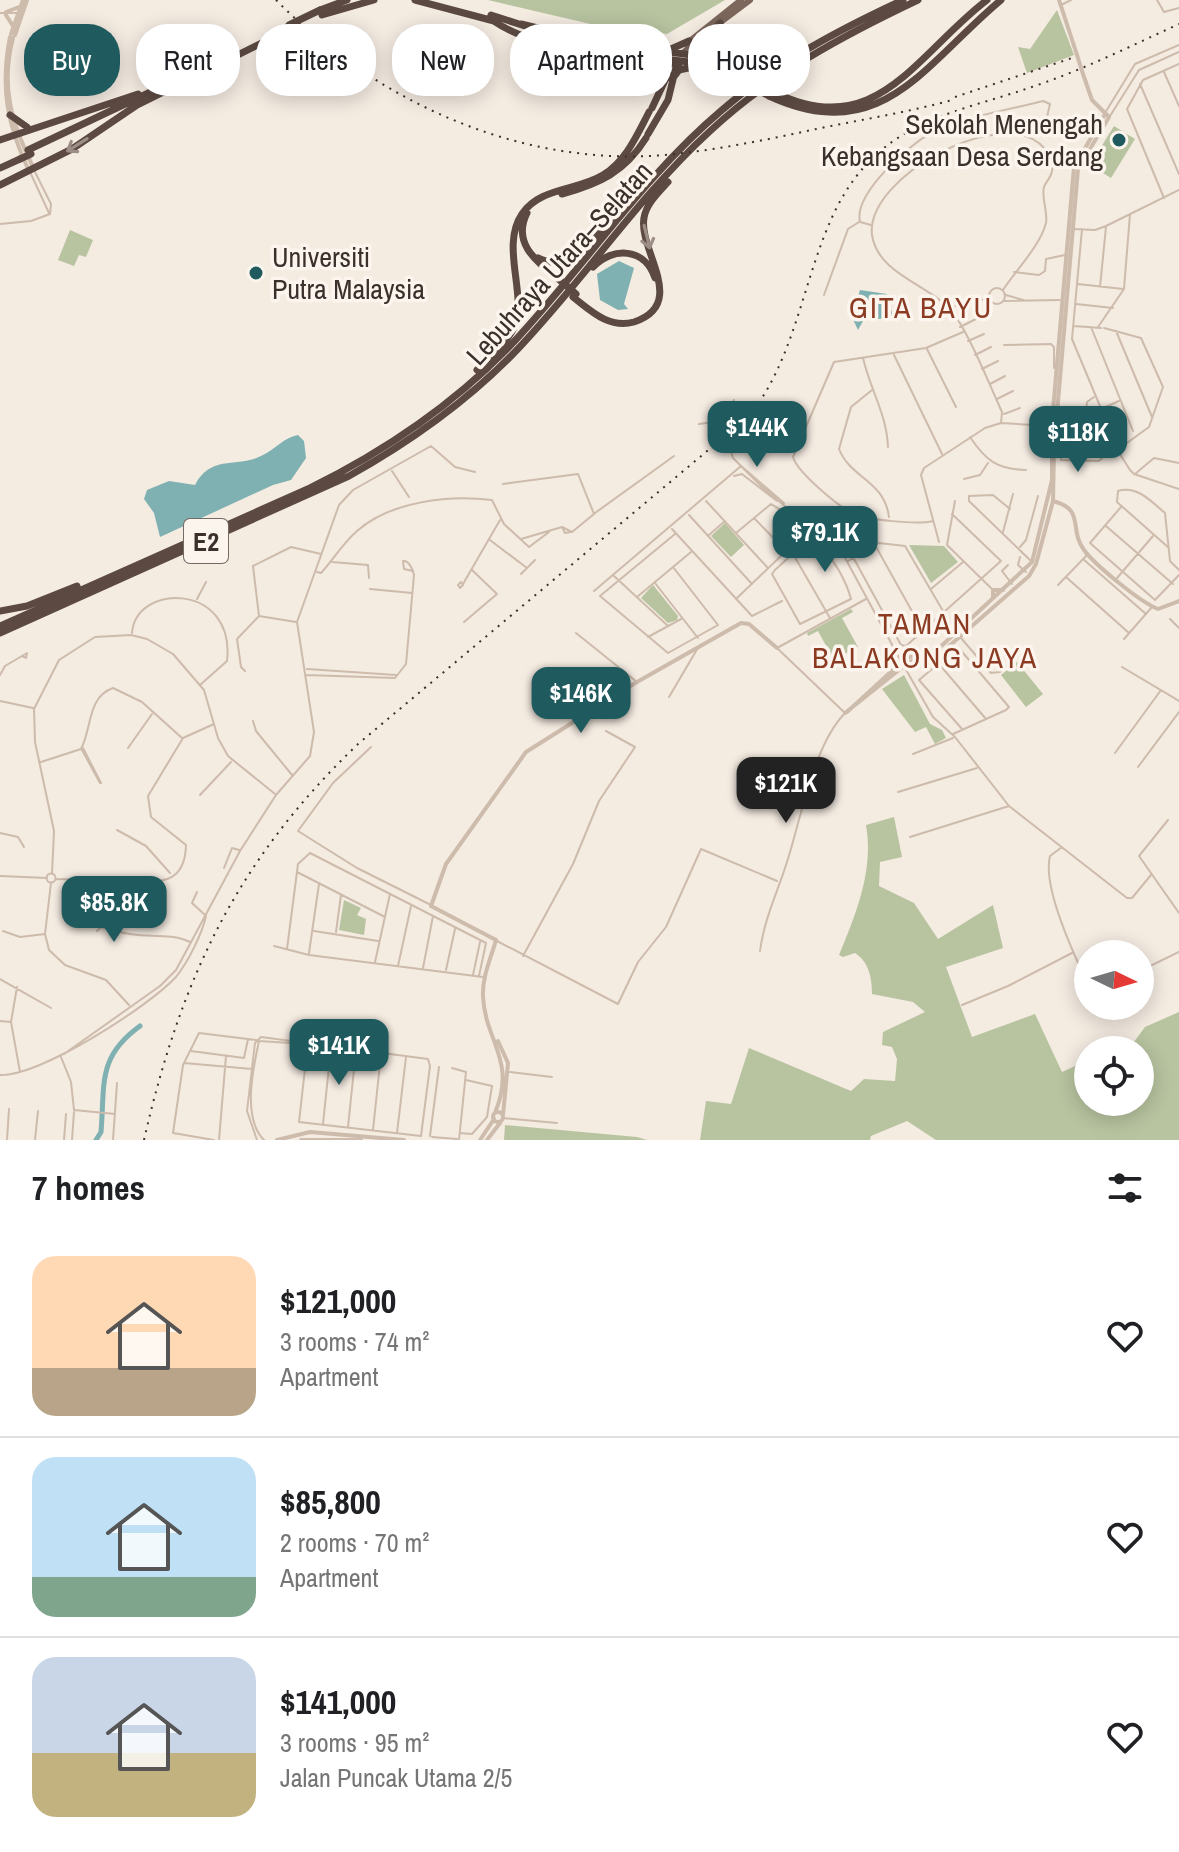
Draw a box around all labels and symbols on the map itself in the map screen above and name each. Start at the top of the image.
place label: Sekolah Menengah Kebangsaan Desa Serdang [821,105,1103,175]
marker: Sekolah Menengah Kebangsaan Desa Serdang [1110,131,1128,149]
one-way arrow [66,136,88,153]
street label: Lebuhraya Utara–Selatan [457,153,661,373]
one-way arrow [640,224,655,250]
place label: Universiti Putra Malaysia [272,238,425,308]
marker: Universiti Putra Malaysia [247,264,265,282]
district label: GITA BAYU [849,287,993,327]
pin: $144K [701,401,813,469]
pin: $118K [1022,406,1134,474]
pin: $79.1K [760,506,890,574]
road number: E2 [184,519,228,563]
district label: TAMAN BALAKONG JAYA [812,603,1038,677]
pin: $146K [525,667,637,735]
pin: $121K [730,757,842,825]
pin: $85.8K [49,876,179,944]
north arrow [1074,940,1154,1020]
pin: $141K [283,1019,395,1087]

